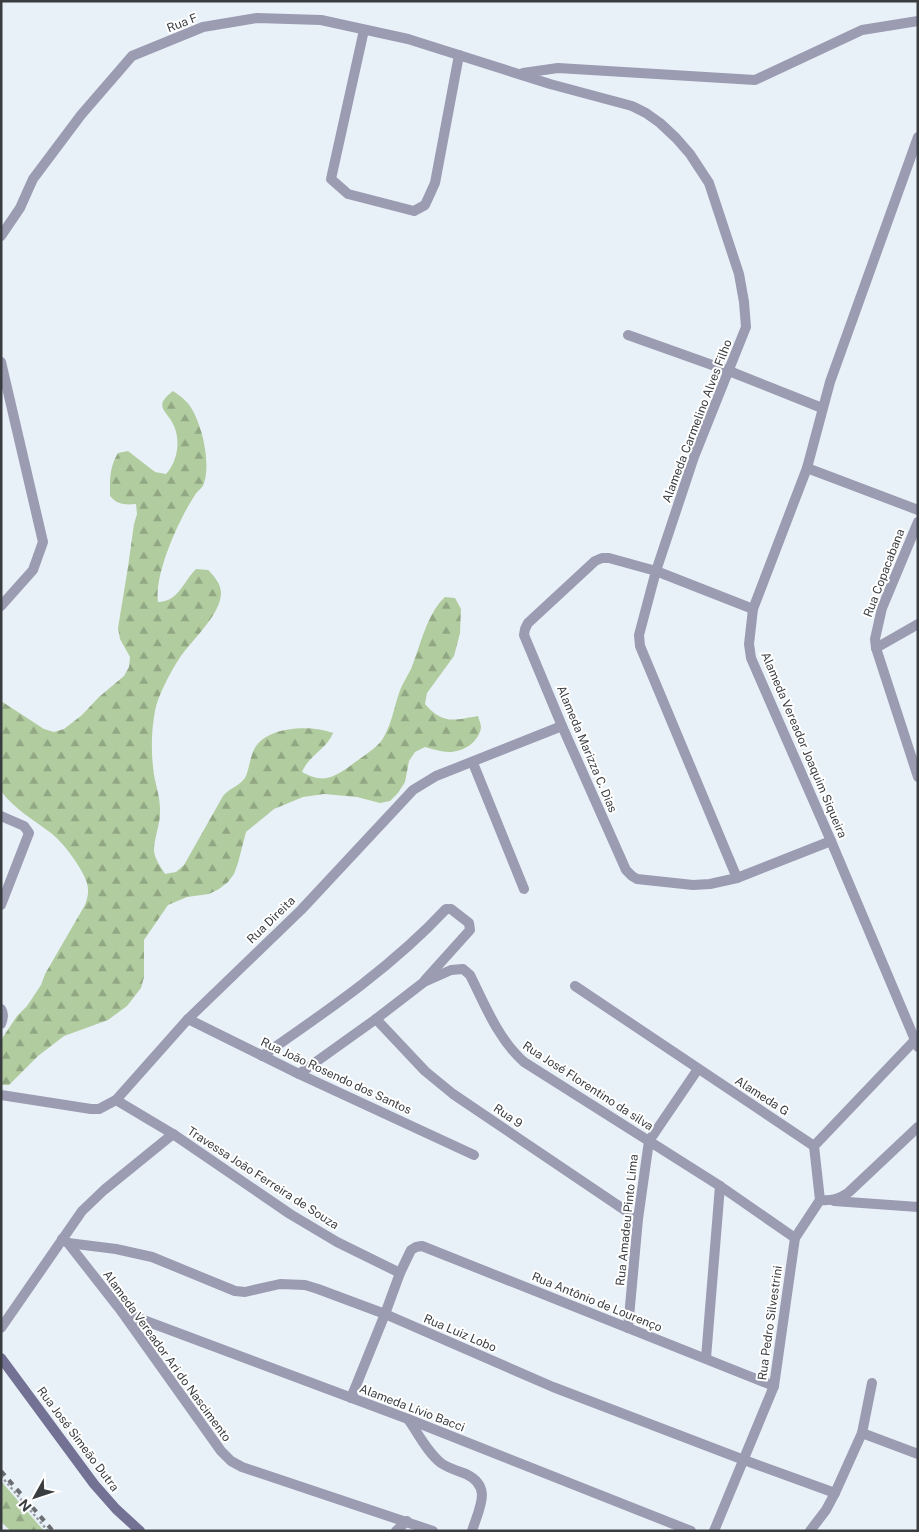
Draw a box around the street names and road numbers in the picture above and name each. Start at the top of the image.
street label: Rua F [165,11,199,35]
street label: Alameda Carmelino Alves Filho [659,337,735,504]
street label: Rua Copacabana [861,527,907,619]
street label: Alameda Vereador Joaquim Siqueira [758,650,850,840]
street label: Alameda Marizza C. Dias [554,683,620,815]
street label: Rua Direita [244,894,298,946]
street label: Rua João Rosendo dos Santos [258,1035,414,1117]
street label: Rua José Florentino da silva [520,1039,656,1133]
street label: Alameda G [732,1073,792,1119]
street label: Rua 9 [491,1101,525,1131]
street label: Travessa João Ferreira de Souza [185,1124,341,1232]
street label: Rua Amadeu Pinto Lima [613,1153,641,1287]
street label: Rua Pedro Silvestrini [755,1265,785,1381]
street label: Alameda Vereador Ari do Nascimento [100,1268,234,1444]
street label: Rua Antônio de Lourenço [530,1269,664,1335]
street label: Rua Luiz Lobo [422,1311,499,1355]
street label: Alameda Lívio Bacci [357,1381,467,1435]
street label: Rua José Simeão Dutra [34,1384,122,1494]

